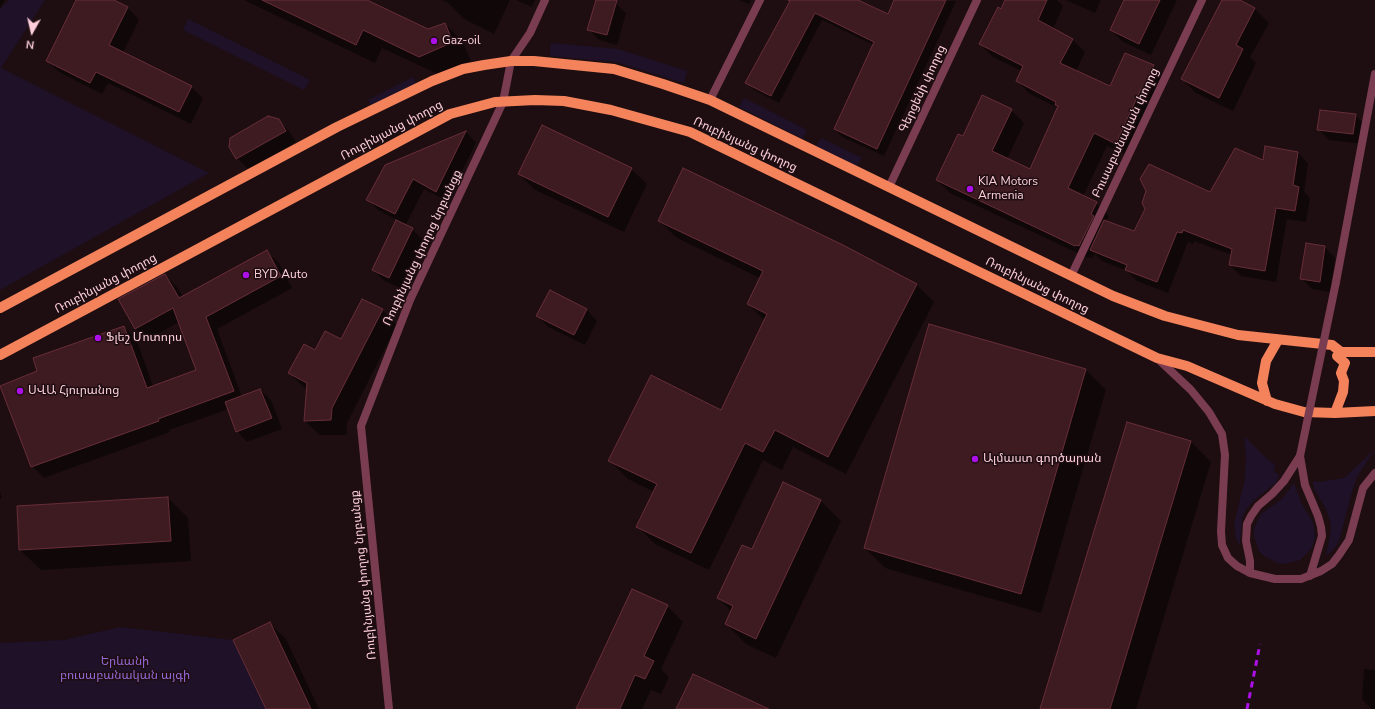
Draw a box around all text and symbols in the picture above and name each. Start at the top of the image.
north arrow [12,12,52,52]
place label: Gaz-oil [442,34,480,48]
text: N [25,36,35,52]
marker: Gaz-oil [429,36,439,46]
street label: Գերցենի փողոց [896,43,950,135]
street label: Բուսաբանական փողոց [1089,66,1163,200]
street label: Ռուբինյանց փողոց [339,98,445,164]
street label: Ռուբինյանց փողոց [691,115,799,175]
street label: Ռուբինյանց փողոց նրբանցք [380,168,466,328]
place label: KIA Motors Armenia [978,175,1038,203]
marker: KIA Motors Armenia [965,184,975,194]
street label: Ռուբինյանց փողոց [53,251,159,317]
street label: Ռուբինյանց փողոց [983,255,1091,317]
place label: BYD Auto [254,268,308,282]
marker: BYD Auto [241,270,251,280]
place label: Ֆլեշ Մոտորս [106,331,182,345]
marker: Ֆլեշ Մոտորս [93,333,103,343]
place label: ՍՎԱ Հյուրանոց [28,384,119,398]
marker: ՍՎԱ Հյուրանոց [15,386,25,396]
place label: Ալմաստ գործարան [983,452,1101,466]
marker: Ալմաստ գործարան [970,454,980,464]
street label: Ռուբինյանց փողոց նրբանցք [348,489,380,661]
park label: Երևանի բուսաբանական այգի [60,655,190,683]

